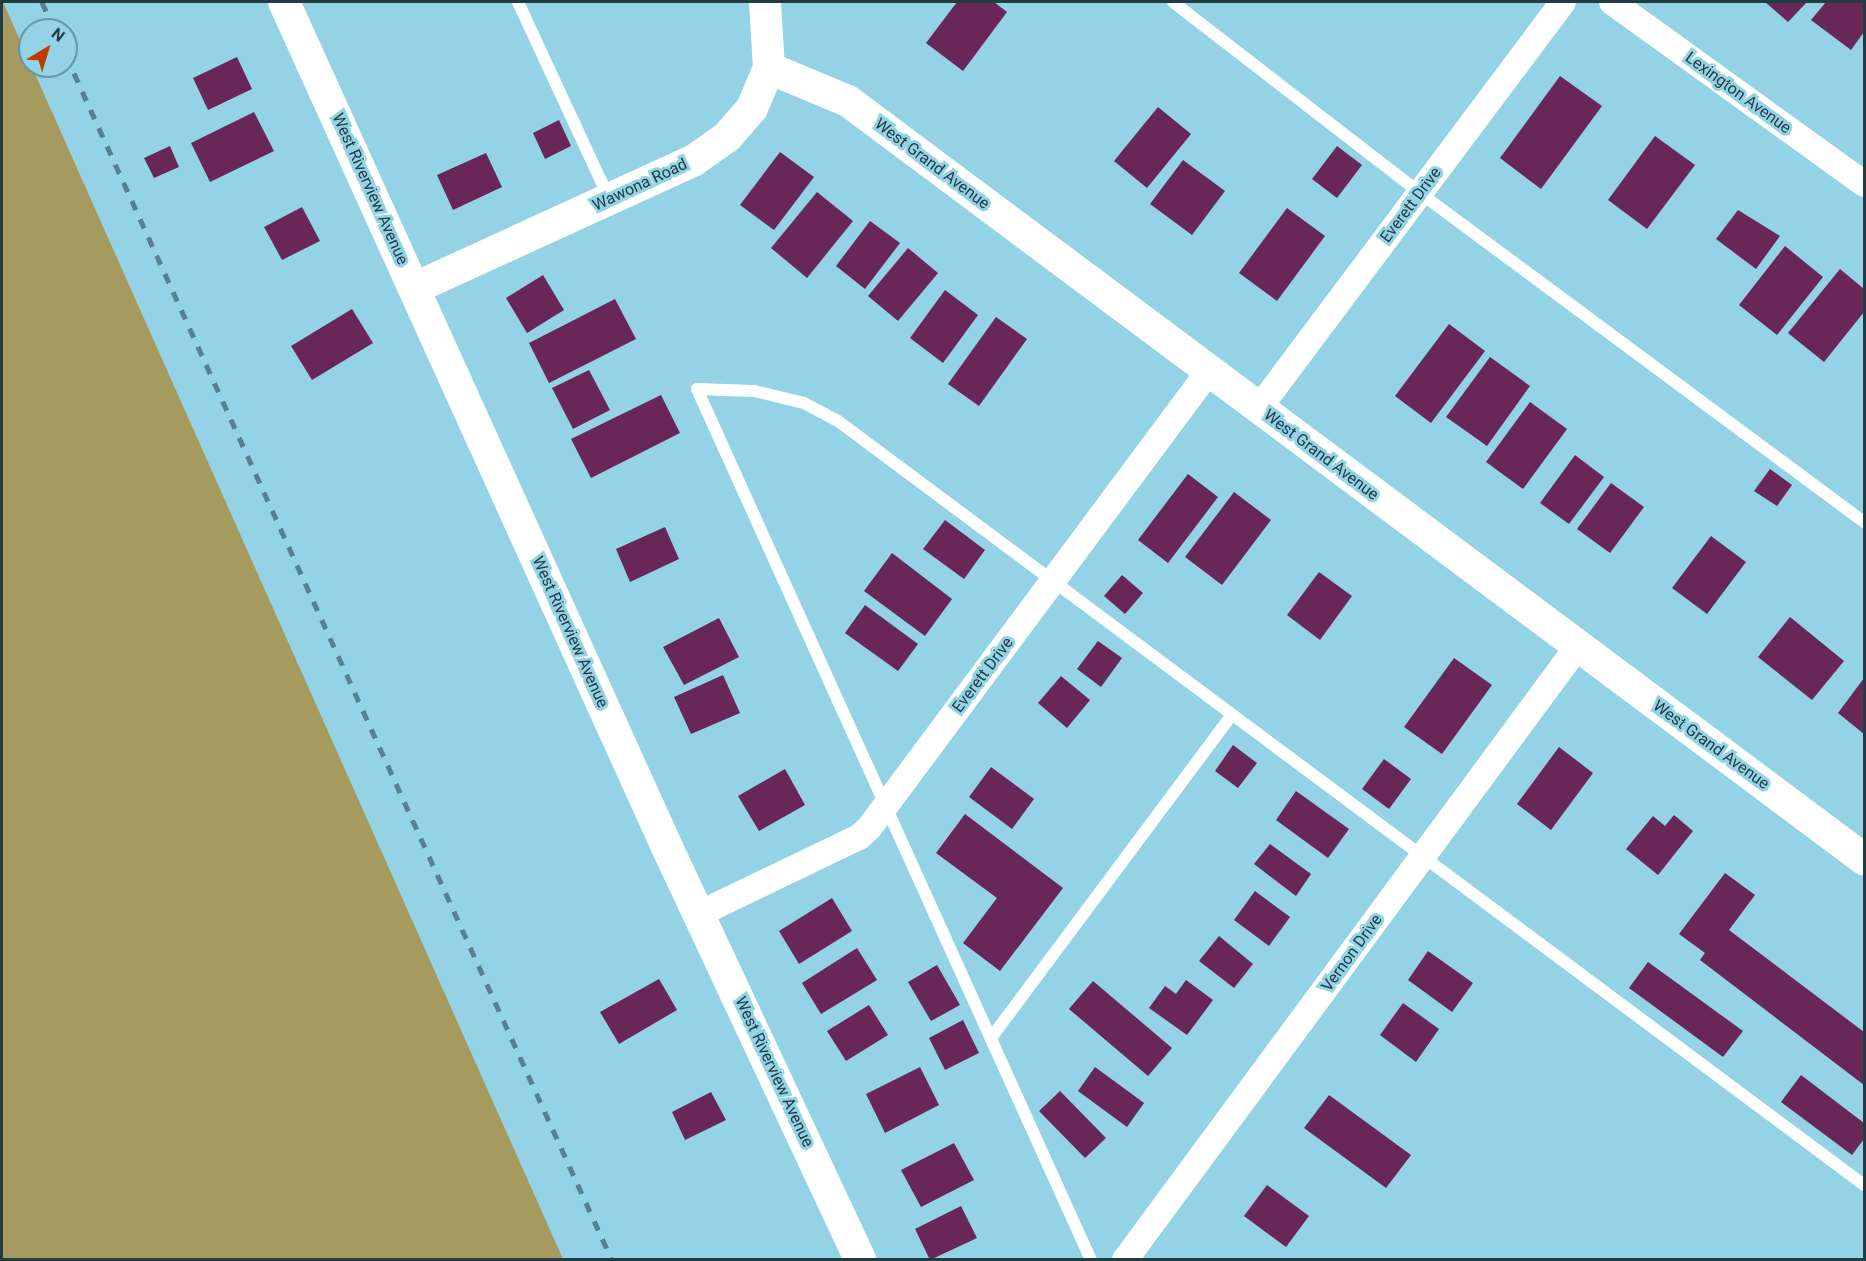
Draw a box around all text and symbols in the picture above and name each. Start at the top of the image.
north arrow [18,18,78,78]
text: N [48,24,68,46]
street label: Lexington Avenue [1681,48,1795,138]
street label: West Riverview Avenue [328,110,412,268]
street label: West Grand Avenue [871,115,993,213]
street label: Wawona Road [590,155,690,215]
street label: Everett Drive [1377,164,1445,246]
street label: West Grand Avenue [1260,406,1382,504]
street label: West Riverview Avenue [528,553,612,711]
street label: Everett Drive [949,634,1017,716]
street label: West Grand Avenue [1649,696,1773,794]
street label: Vernon Drive [1318,911,1386,995]
street label: West Riverview Avenue [731,994,817,1150]

